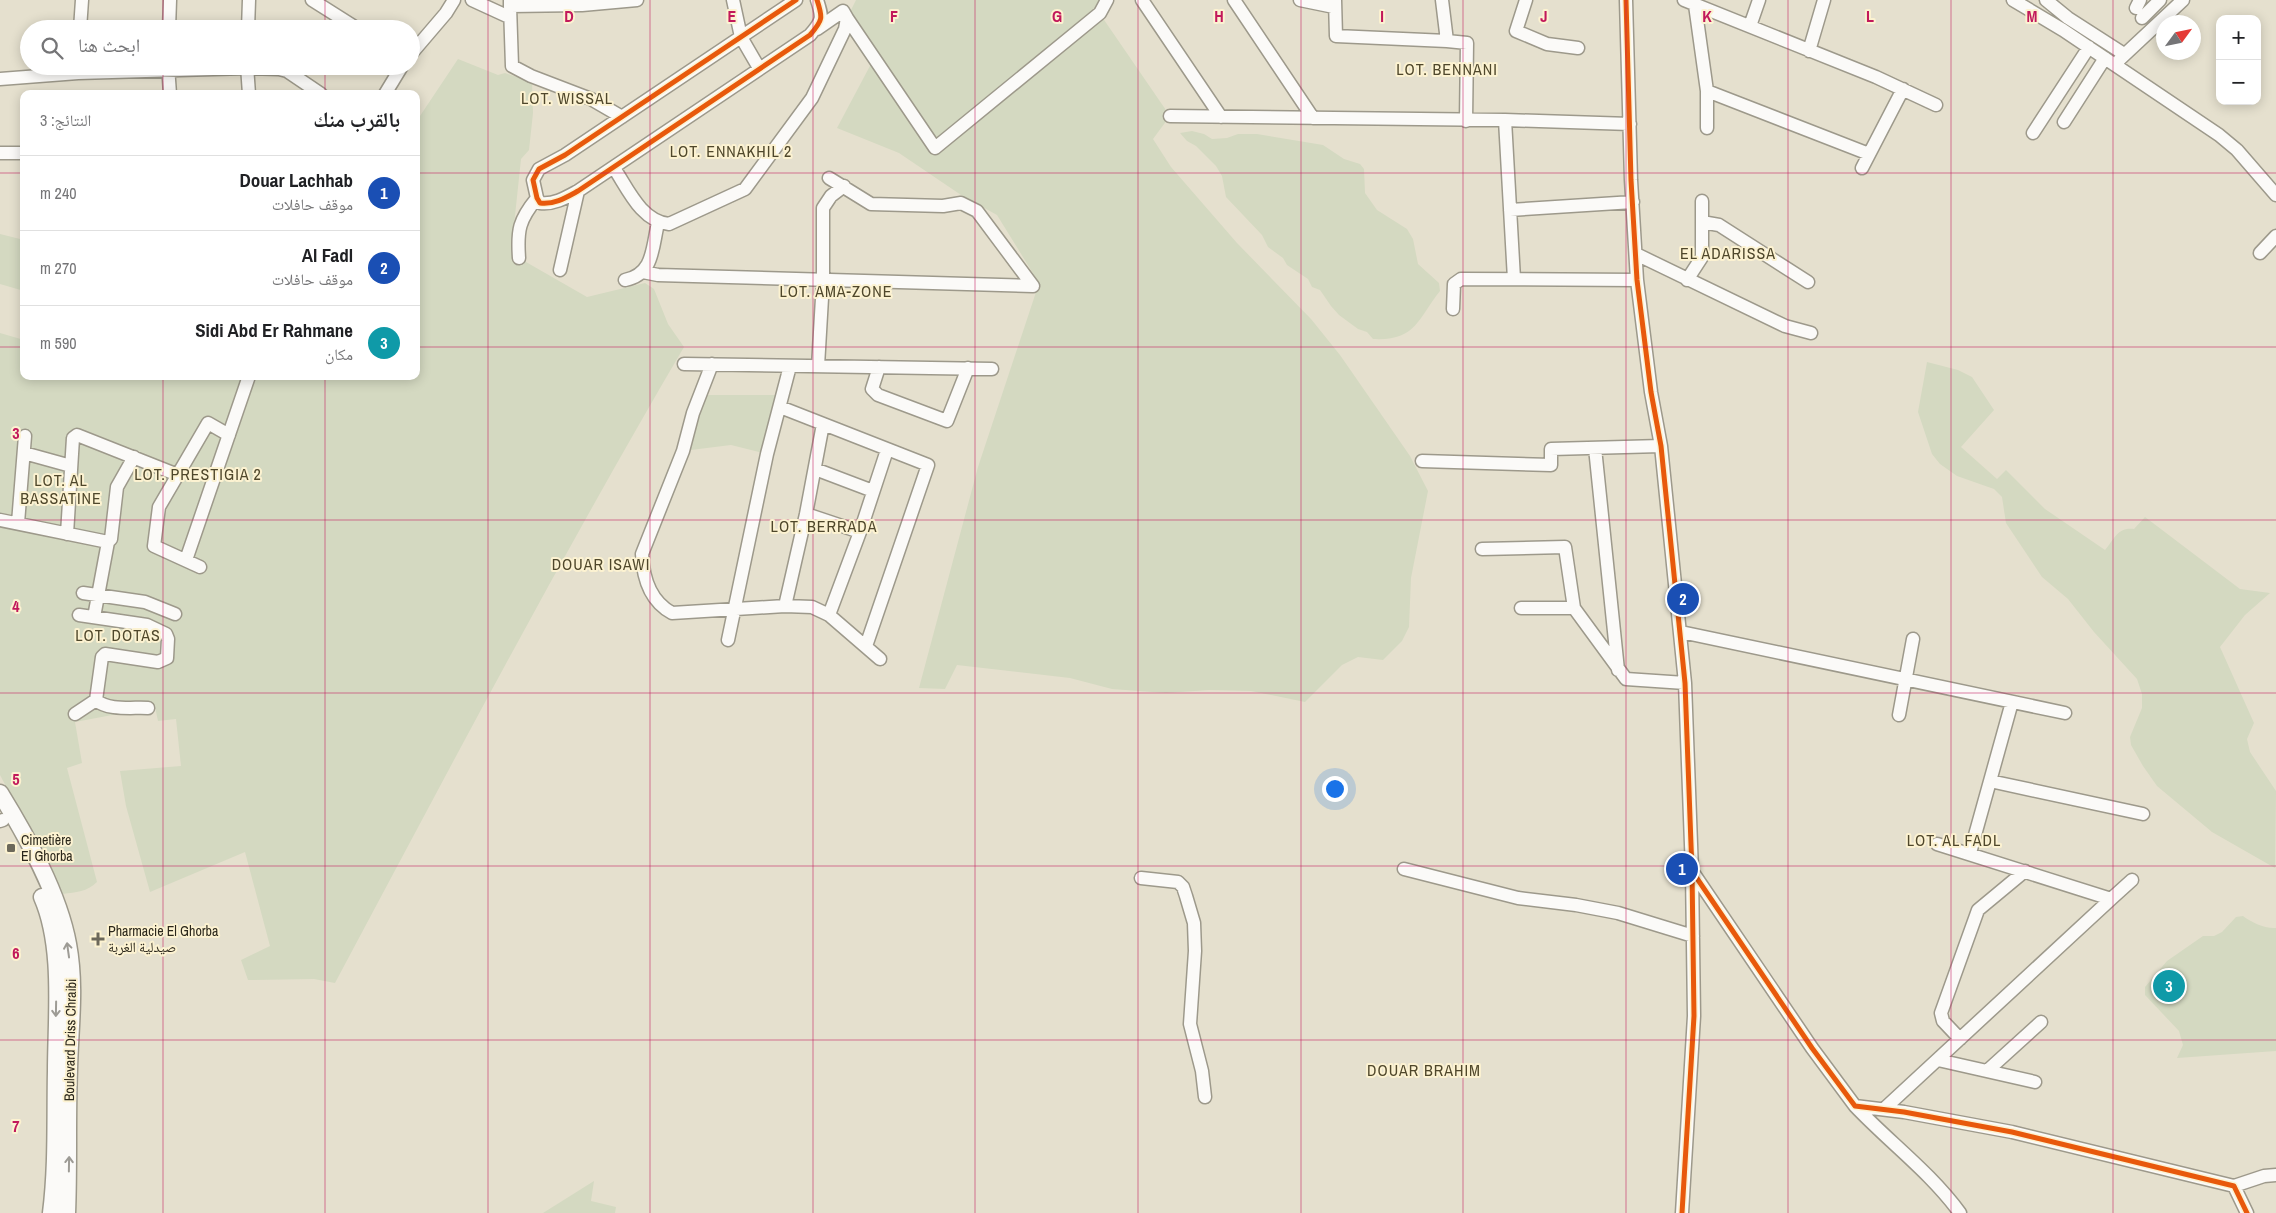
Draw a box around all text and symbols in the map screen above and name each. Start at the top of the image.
text: D [564,5,574,27]
text: E [728,5,737,27]
text: F [890,5,898,27]
text: G [1052,5,1062,27]
text: H [1214,5,1224,27]
text: I [1380,5,1384,27]
text: J [1540,5,1548,27]
text: K [1702,5,1712,27]
text: L [1866,5,1874,27]
text: M [2027,5,2038,27]
north arrow [2156,15,2201,60]
map controls [2216,15,2261,105]
button: + [2216,15,2261,60]
search box [20,20,420,75]
text: ابحث هنا [78,32,140,58]
icon: search [38,34,66,62]
district label: LOT. BENNANI [1396,58,1498,80]
button: − [2216,60,2261,105]
district label: LOT. WISSAL [521,87,613,109]
text: بالقرب منك [313,105,400,134]
text: النتائج: 3 [40,109,91,131]
district label: LOT. ENNAKHIL 2 [670,140,792,162]
text: Douar Lachhab [240,167,353,193]
text: 240 m [40,182,76,204]
text: 1 [380,182,388,204]
text: موقف حافلات [272,193,353,215]
text: Al Fadl [302,242,353,268]
district label: EL ADARISSA [1680,242,1776,264]
text: 270 m [40,257,76,279]
text: 2 [380,257,388,279]
text: موقف حافلات [272,268,353,290]
district label: LOT. AMA-ZONE [780,280,892,302]
text: Sidi Abd Er Rahmane [195,317,353,343]
text: 590 m [40,332,76,354]
text: 3 [380,332,388,354]
text: مكان [325,343,353,365]
text: 3 [12,422,20,444]
district label: LOT. PRESTIGIA 2 [134,463,262,485]
district label: LOT. AL BASSATINE [20,469,102,509]
district label: LOT. BERRADA [771,515,877,537]
district label: DOUAR ISAWI [552,553,650,575]
pin: 2 [1667,580,1699,618]
text: 4 [12,595,20,617]
district label: LOT. DOTAS [75,624,161,646]
text: 5 [12,768,20,790]
your location [1322,776,1348,802]
district label: LOT. AL FADL [1907,829,2001,851]
place label: Cimetière El Ghorba [21,831,73,865]
marker: Cimetière El Ghorba [5,842,17,854]
pin: 1 [1666,850,1698,888]
place label: Pharmacie El Ghorba صيدلية الغربة [108,922,219,956]
marker: Pharmacie El Ghorba صيدلية الغربة [92,933,104,945]
text: 6 [12,942,20,964]
one-way arrow [63,942,73,958]
pin: 3 [2153,967,2185,1005]
street label: Boulevard Driss Chraibi [60,979,80,1101]
one-way arrow [51,1000,61,1017]
district label: DOUAR BRAHIM [1367,1059,1481,1081]
text: 7 [12,1115,20,1137]
one-way arrow [64,1157,73,1173]

